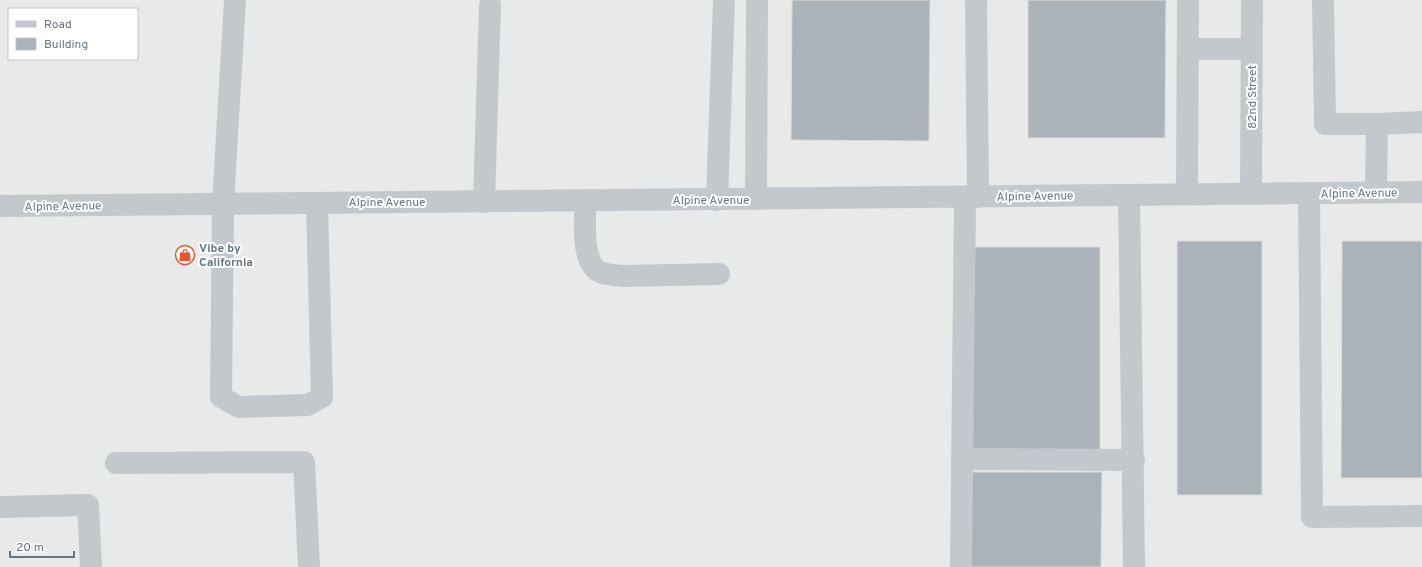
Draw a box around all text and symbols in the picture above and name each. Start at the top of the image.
legend [8,8,138,60]
text: Road [44,17,72,33]
text: Building [44,37,88,53]
street label: 82nd Street [1245,65,1261,129]
street label: Alpine Avenue [1320,185,1398,203]
street label: Alpine Avenue [996,188,1074,206]
street label: Alpine Avenue [673,193,749,209]
street label: Alpine Avenue [349,195,425,211]
street label: Alpine Avenue [24,198,102,216]
place label: Vibe by California [199,241,253,271]
shop icon: Vibe by California [174,244,196,266]
scale bar [10,533,74,559]
text: 20 m [16,540,44,556]

